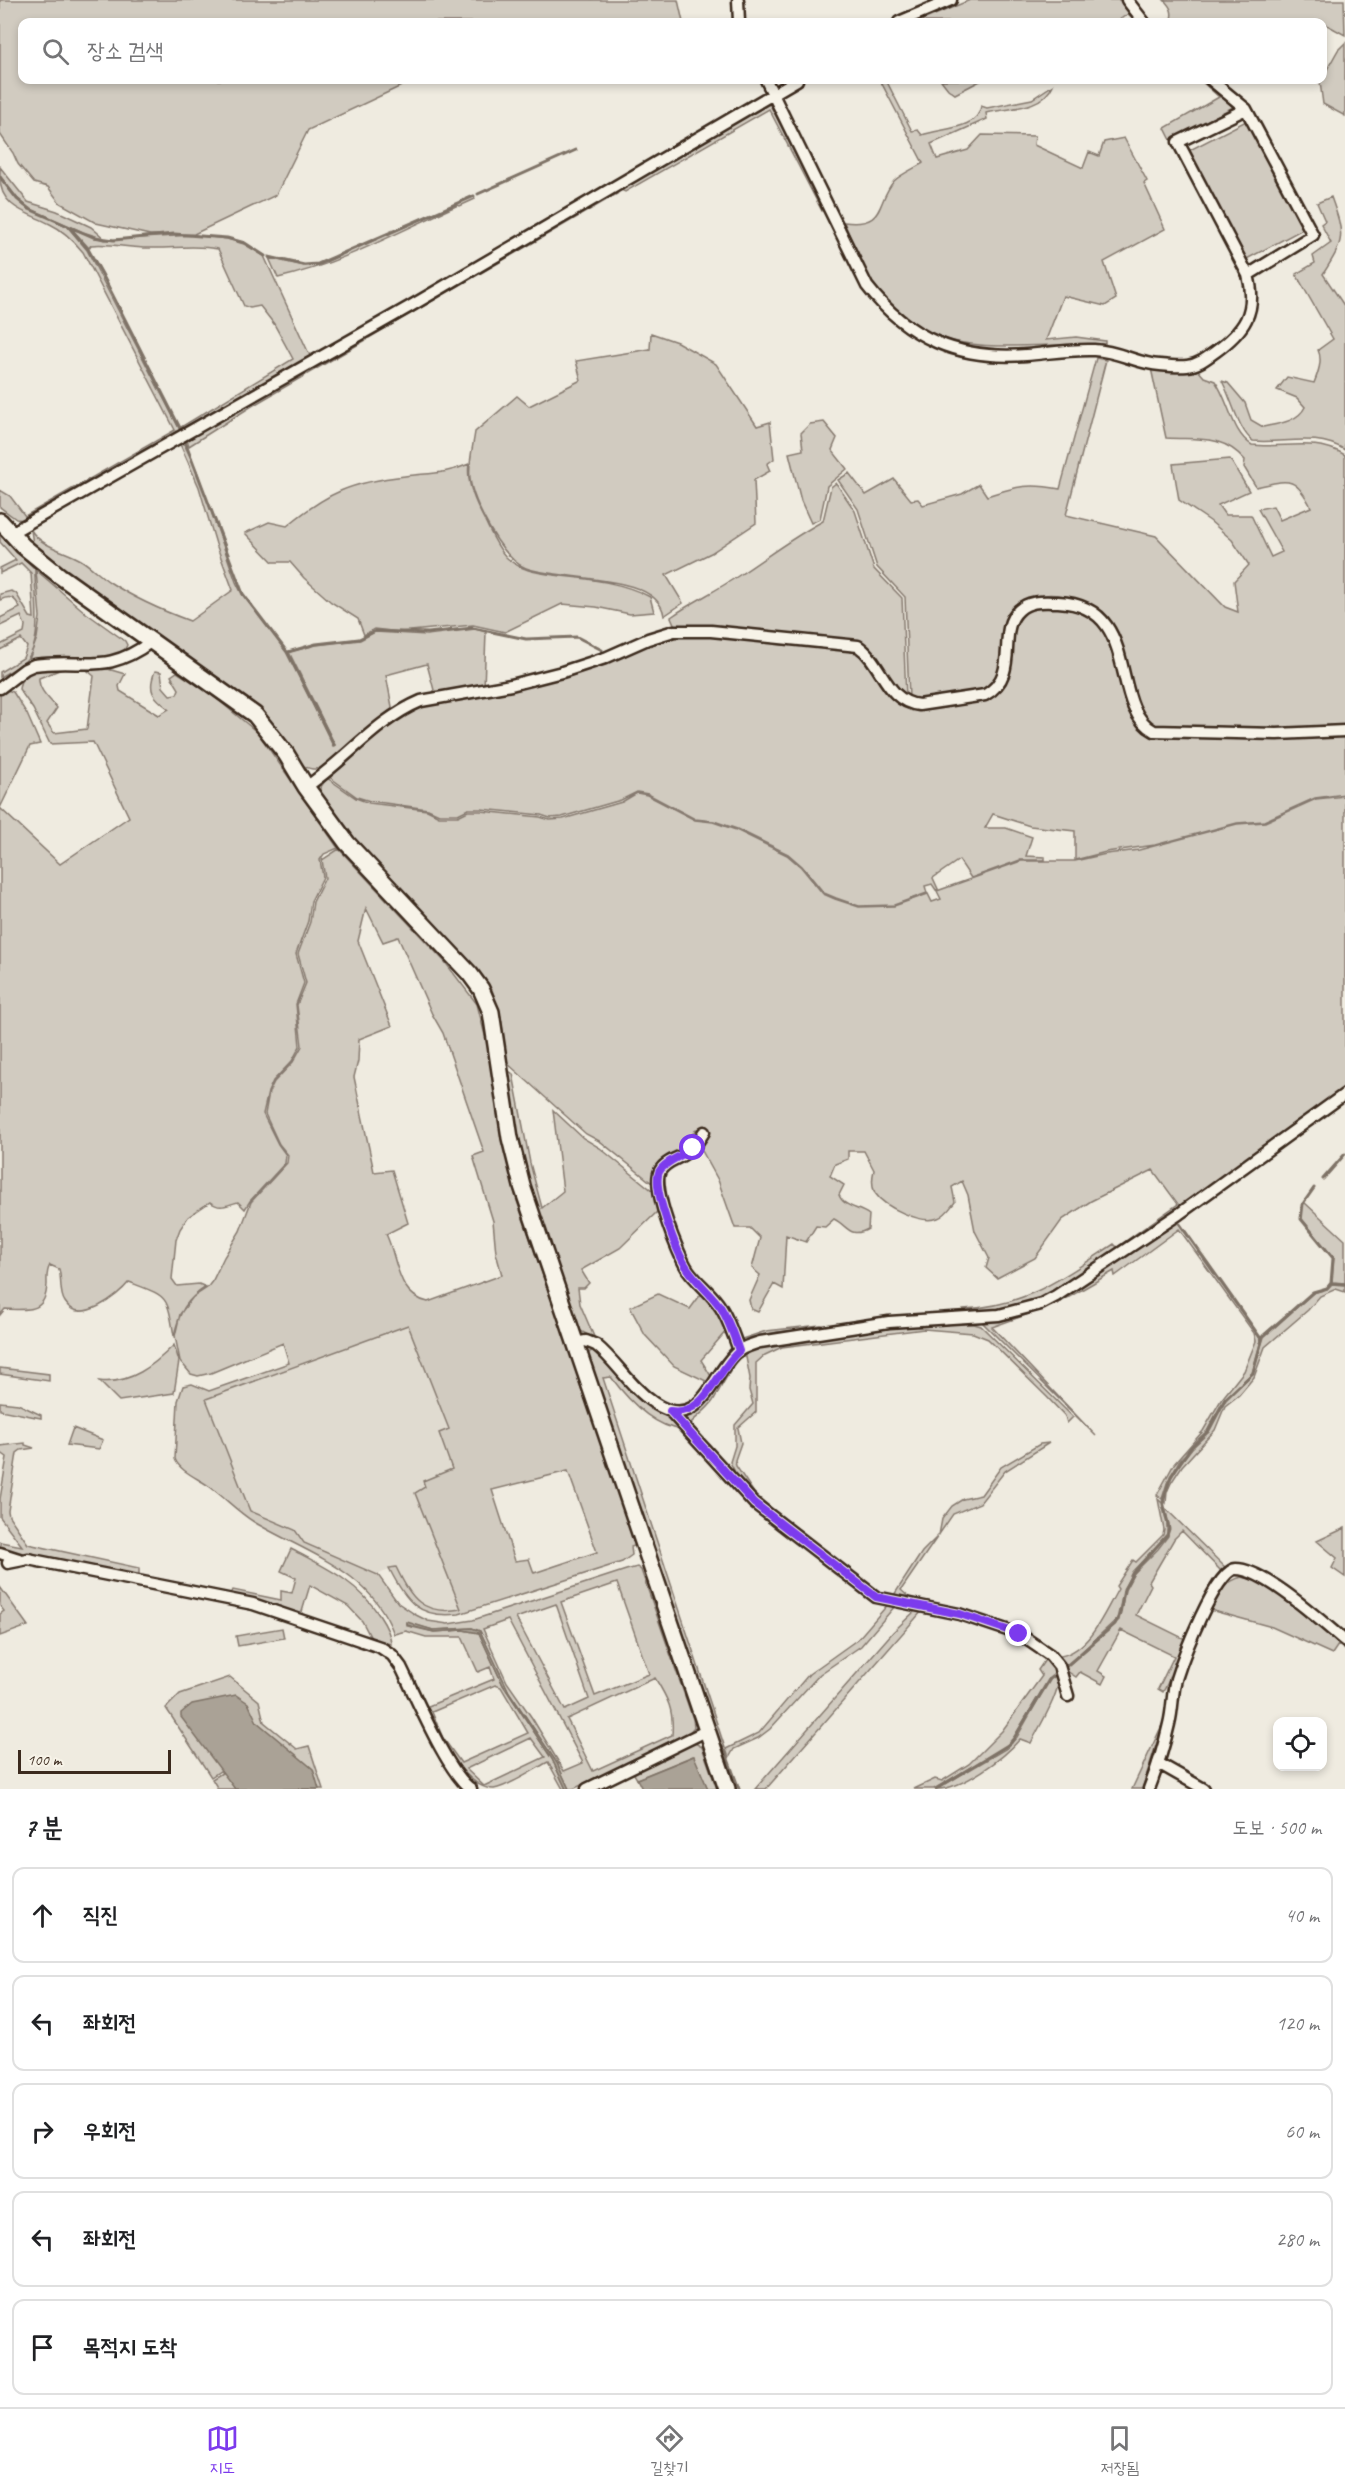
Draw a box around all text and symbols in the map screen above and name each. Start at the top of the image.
search box [18,18,1327,84]
icon: search [39,35,72,68]
text: 장소 검색 [87,37,163,65]
route start [679,1134,705,1160]
route end [1005,1620,1031,1646]
map controls [1273,1717,1327,1771]
button: locate [1273,1717,1327,1771]
scale bar [18,1747,171,1774]
text: 100 m [27,1750,61,1770]
text: 7 분 [24,1811,63,1844]
text: 도보 · 500 m [1232,1815,1321,1840]
icon: ahead [26,1899,59,1932]
text: 직진 [83,1901,118,1929]
text: 40 m [1285,1903,1319,1928]
icon: left [26,2007,59,2040]
text: 좌회전 [83,2009,136,2037]
text: 120 m [1276,2011,1319,2036]
icon: right [26,2115,59,2148]
text: 우회전 [83,2117,136,2145]
text: 60 m [1285,2119,1319,2144]
icon: left [26,2223,59,2256]
text: 좌회전 [83,2225,136,2253]
text: 280 m [1276,2227,1319,2252]
icon: arrive [26,2331,59,2364]
text: 목적지 도착 [83,2333,177,2361]
tab: 지도 [206,2422,239,2478]
tab: 길찾기 [650,2422,689,2478]
tab: 저장됨 [1101,2422,1139,2478]

